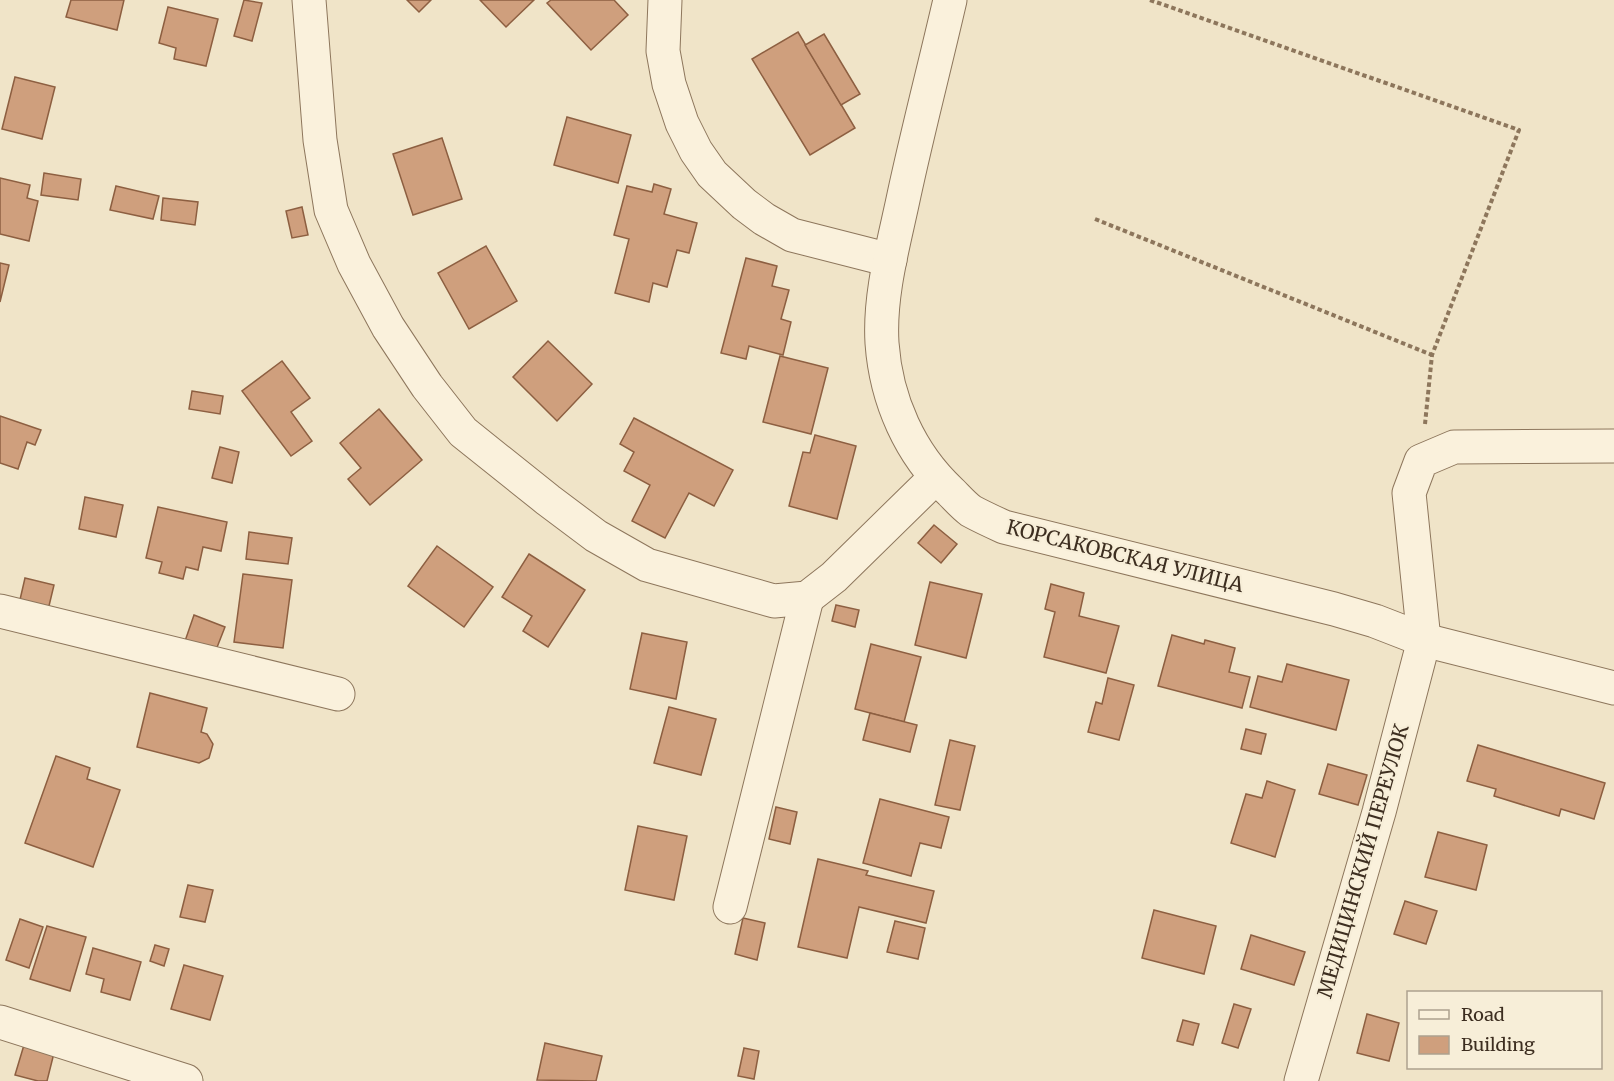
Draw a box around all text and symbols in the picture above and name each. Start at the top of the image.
street label: КОРСАКОВСКАЯ УЛИЦА [1004,514,1247,597]
street label: МЕДИЦИНСКИЙ ПЕРЕУЛОК [1310,721,1414,1001]
legend [1407,991,1602,1069]
text: Road [1461,1003,1505,1026]
text: Building [1461,1033,1535,1056]

